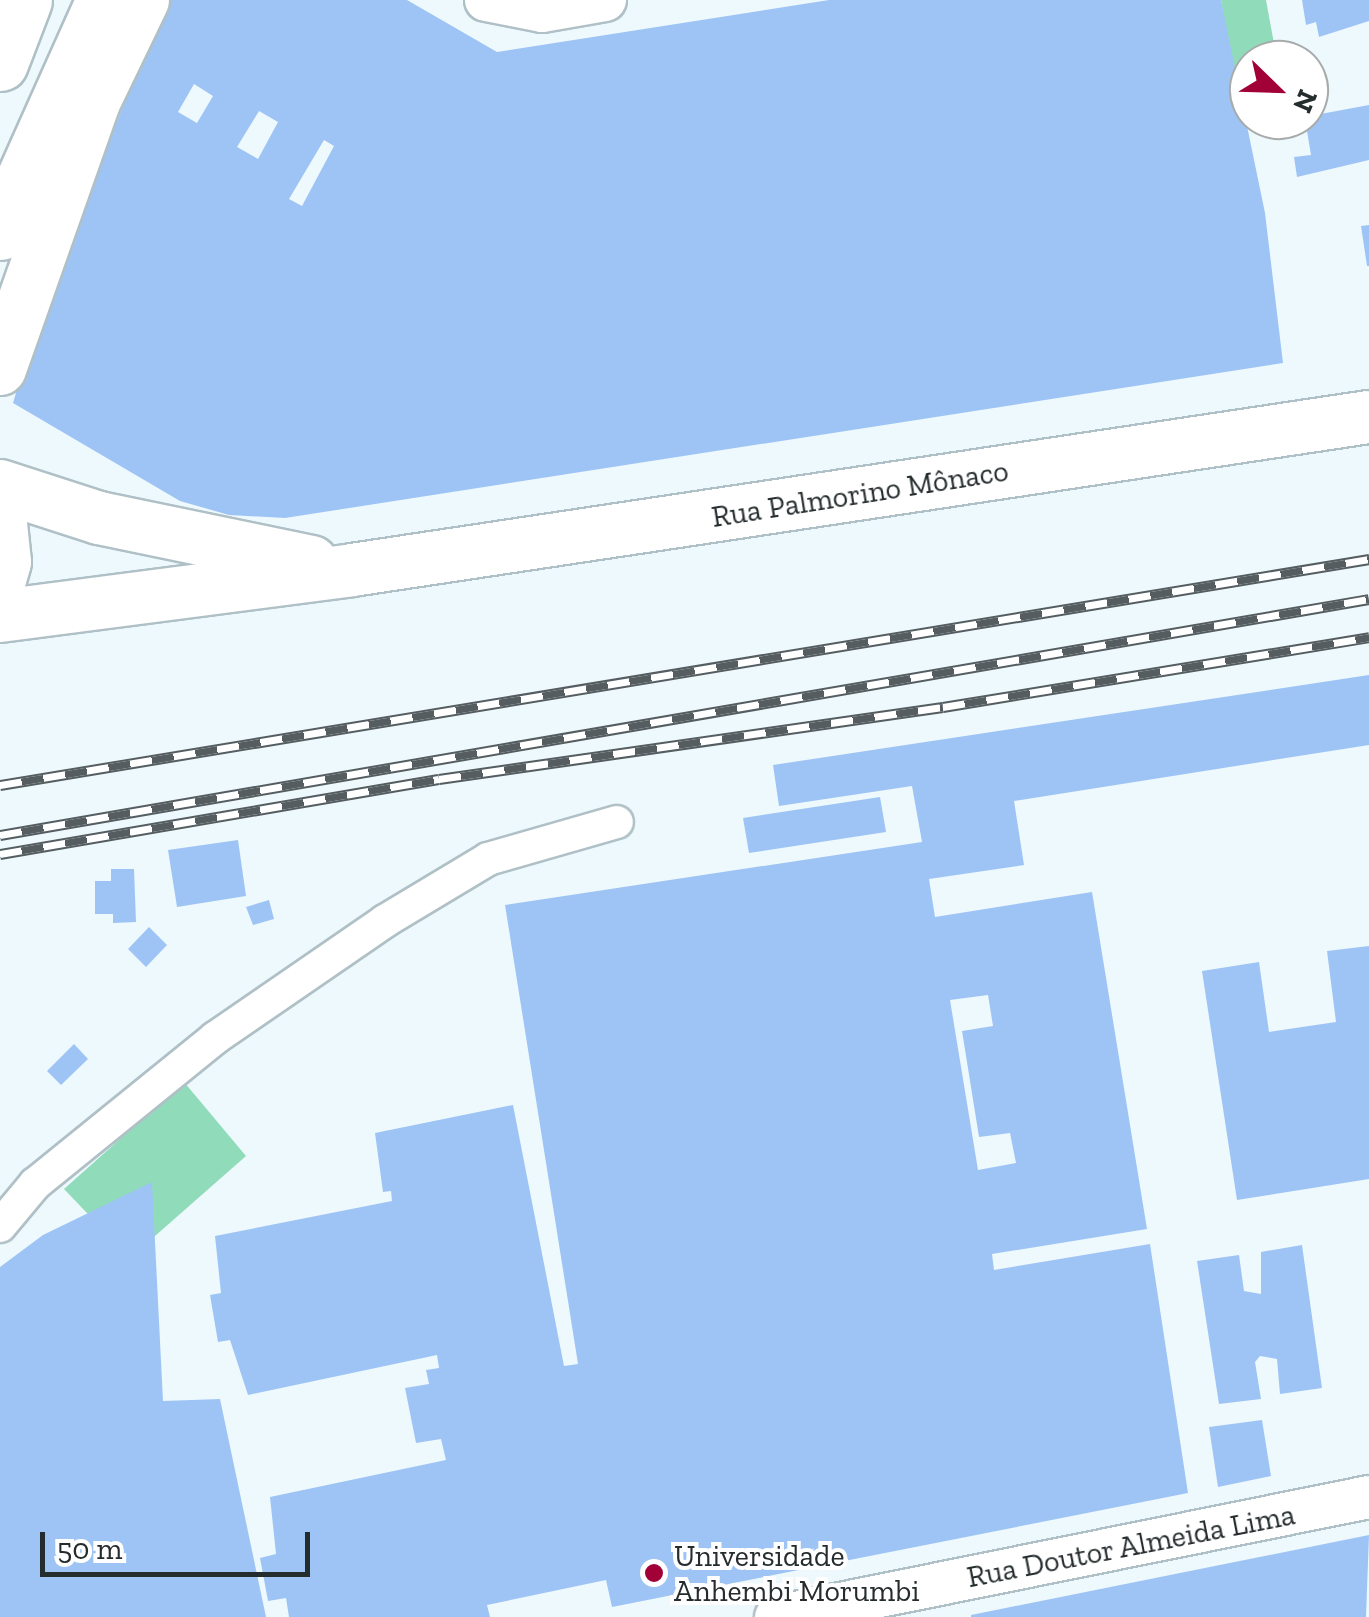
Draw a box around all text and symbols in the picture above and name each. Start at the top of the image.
north arrow [1229,40,1329,140]
text: N [1286,85,1325,117]
street label: Rua Palmorino Mônaco [709,453,1011,535]
street label: Rua Doutor Almeida Lima [963,1496,1299,1596]
scale bar [45,1512,315,1574]
text: 50 m [57,1531,122,1567]
place label: Universidade Anhembi Morumbi [674,1538,920,1608]
marker: Universidade Anhembi Morumbi [643,1562,665,1584]

